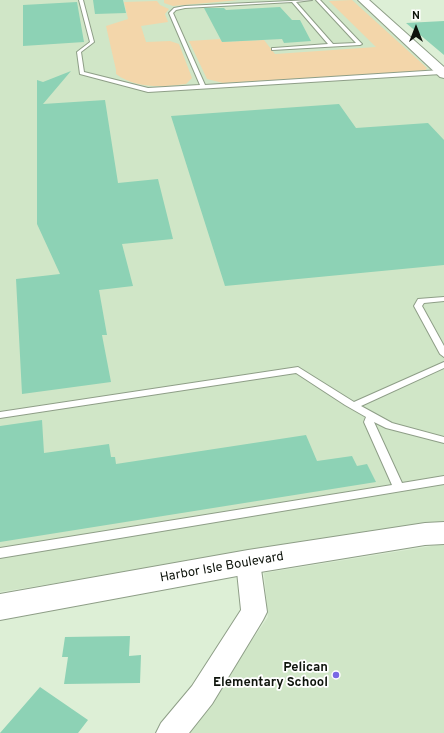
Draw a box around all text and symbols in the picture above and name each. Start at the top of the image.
north arrow [396,8,436,48]
text: N [412,9,420,23]
street label: Harbor Isle Boulevard [159,549,285,587]
place label: Pelican Elementary School [213,660,328,691]
marker: Pelican Elementary School [331,670,341,680]

